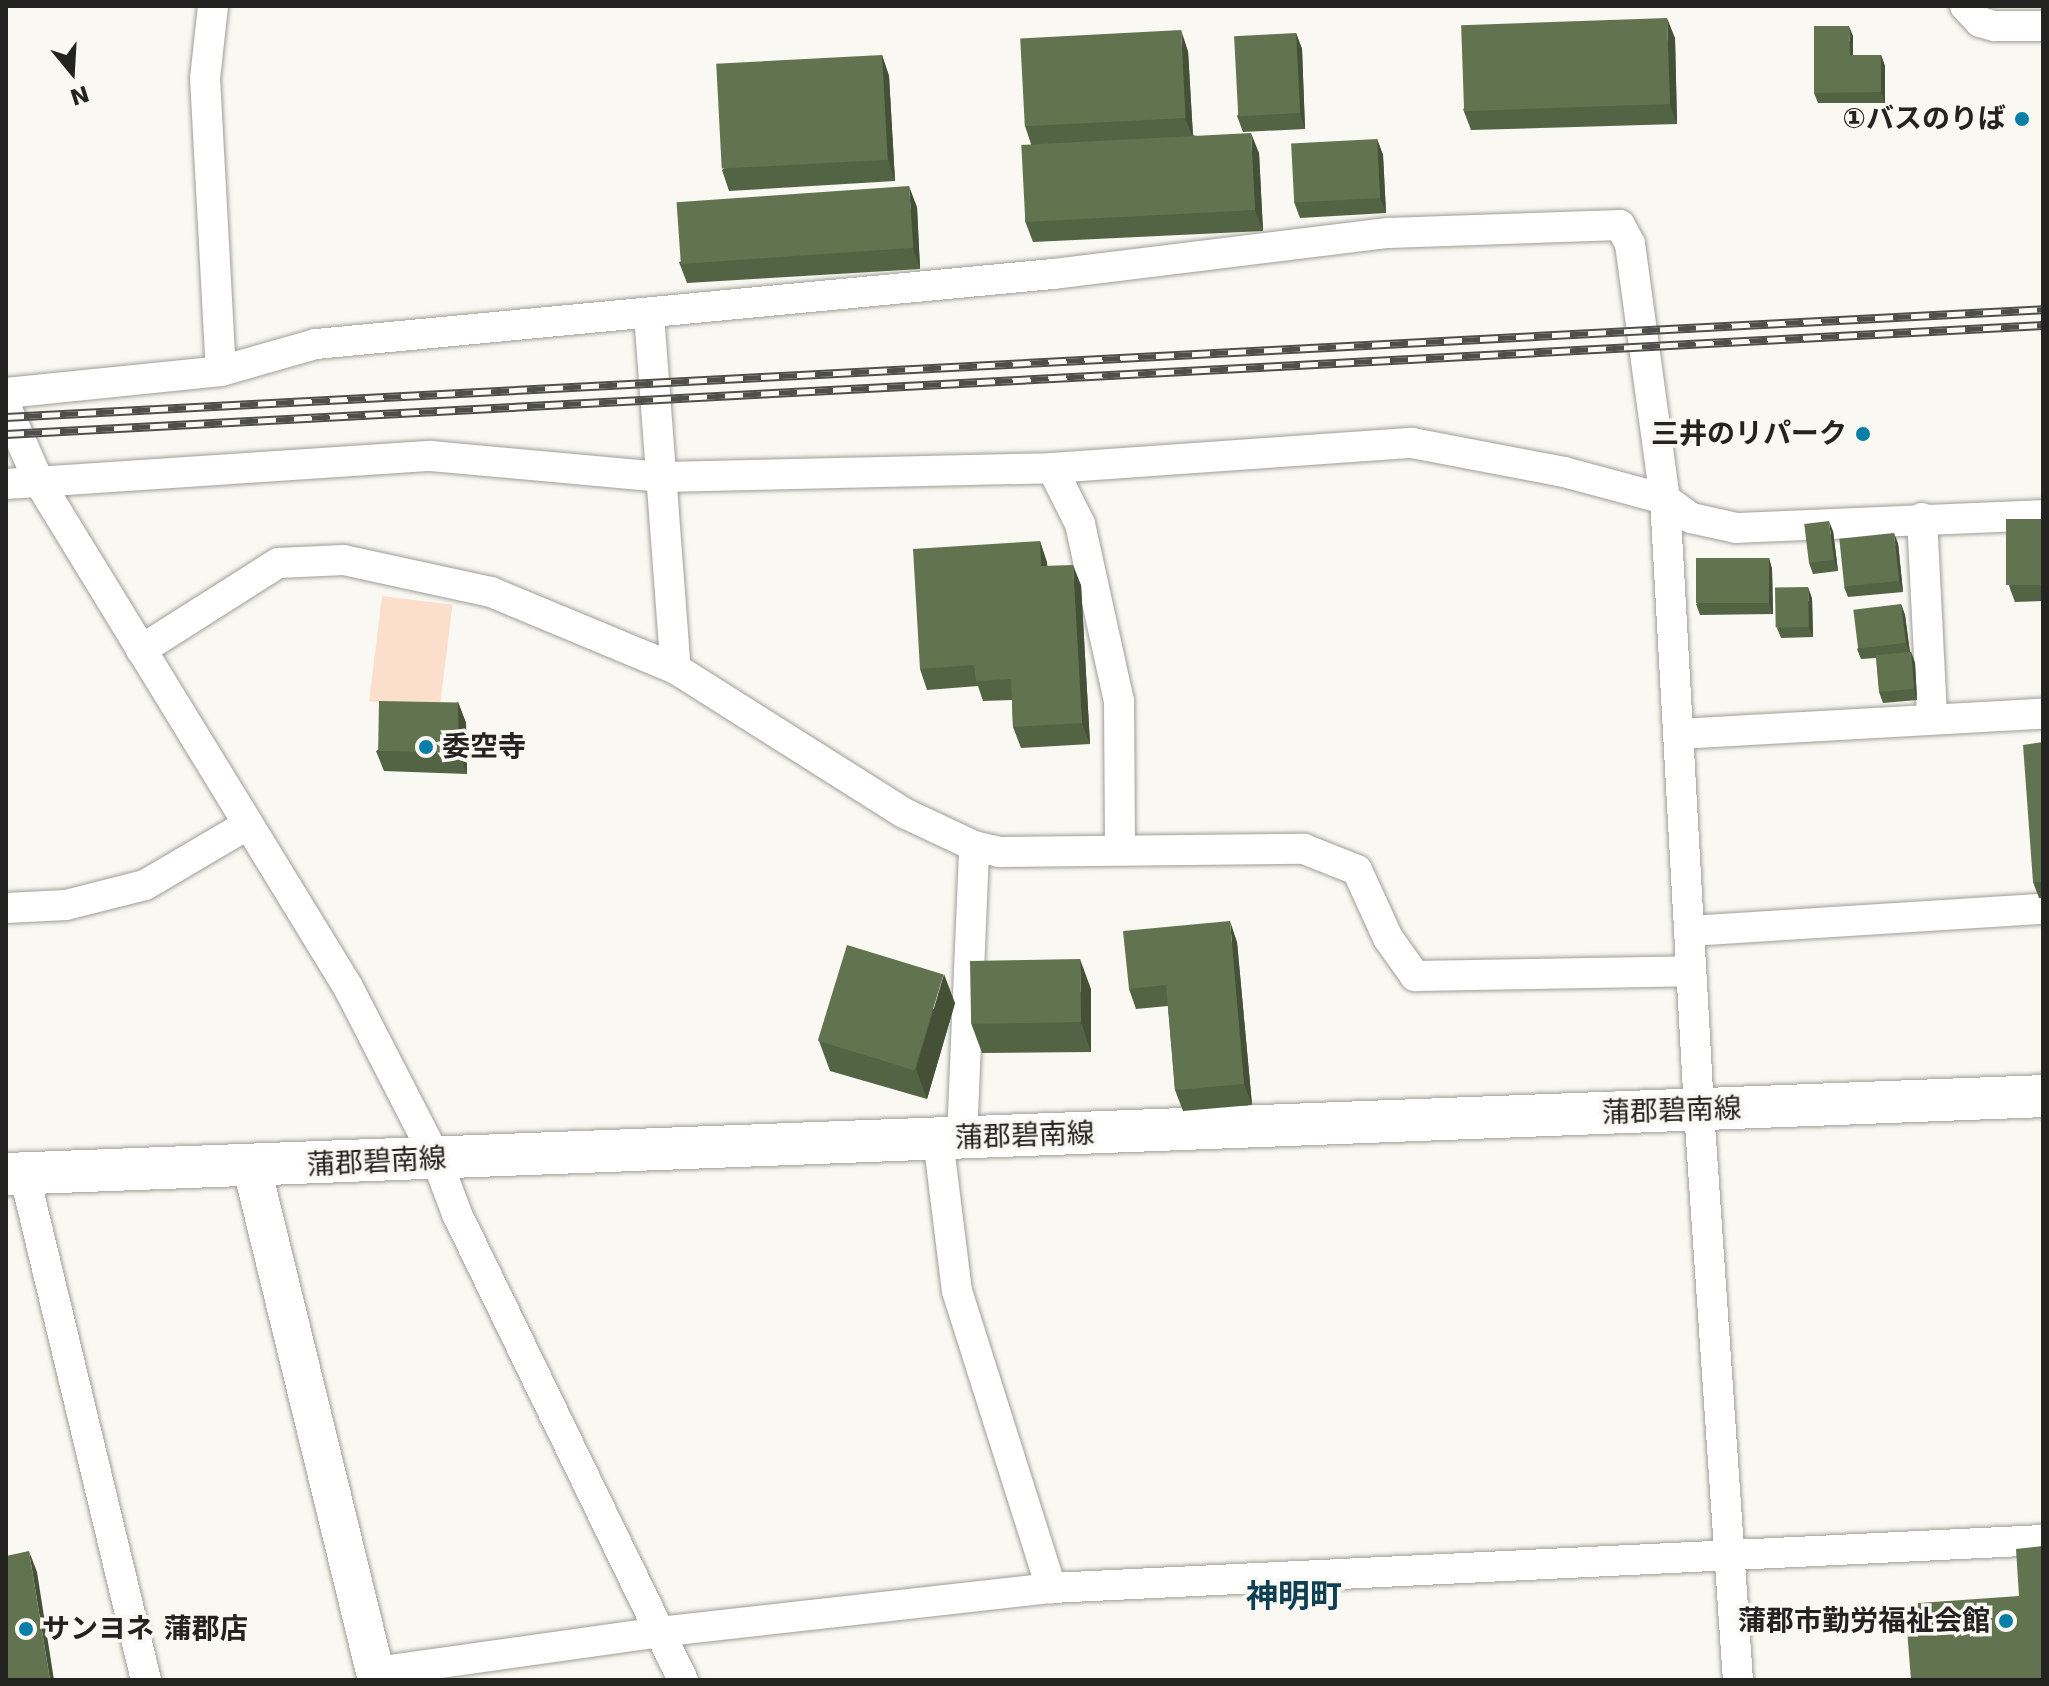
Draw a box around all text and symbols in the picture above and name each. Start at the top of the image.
north arrow [32,32,112,112]
text: N [67,81,92,110]
place label: ①バスのりば [1842,102,2006,136]
marker: ①バスのりば [2013,110,2031,128]
place label: 三井のリパーク [1651,417,1847,451]
marker: 三井のリパーク [1854,425,1872,443]
place label: 委空寺 [442,730,526,764]
marker: 委空寺 [417,738,435,756]
street label: 蒲郡碧南線 [1601,1092,1743,1130]
street label: 蒲郡碧南線 [954,1117,1096,1155]
street label: 蒲郡碧南線 [306,1142,448,1182]
district label: 神明町 [1246,1577,1342,1615]
place label: 蒲郡市勤労福祉会館 [1738,1604,1990,1638]
place label: サンヨネ 蒲郡店 [42,1612,248,1646]
marker: 蒲郡市勤労福祉会館 [1997,1612,2015,1630]
marker: サンヨネ 蒲郡店 [17,1620,35,1638]

